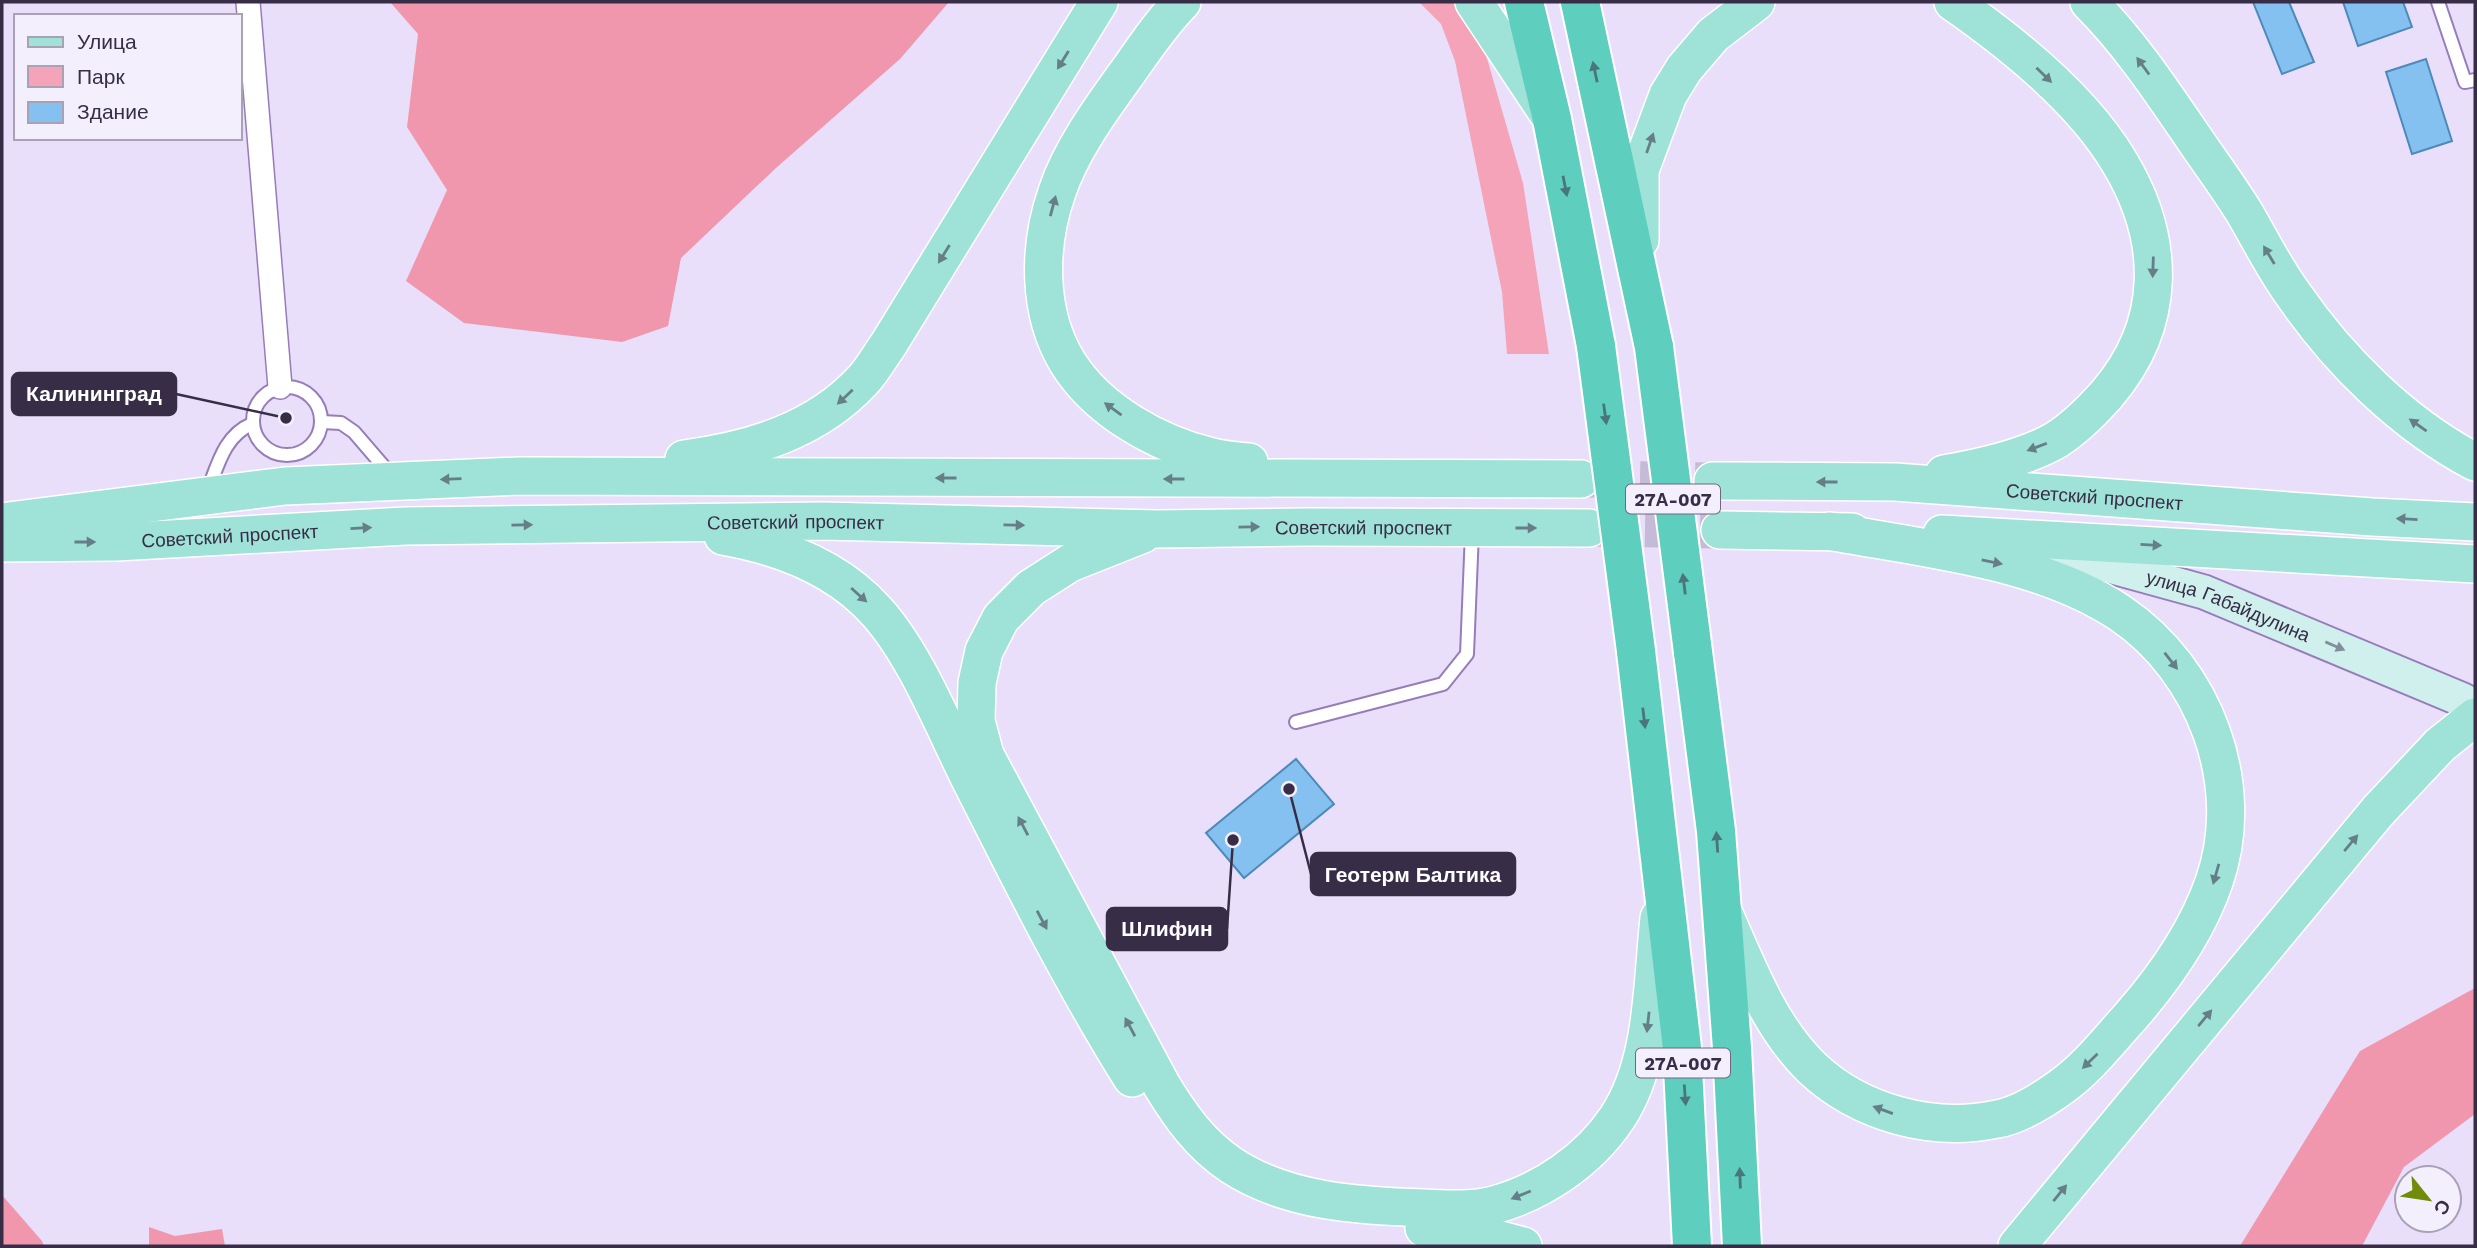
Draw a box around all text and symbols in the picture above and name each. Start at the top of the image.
legend [14,14,242,140]
text: Улица [77,29,137,54]
one-way arrow [1056,50,1069,69]
one-way arrow [2135,58,2150,76]
one-way arrow [1590,61,1601,83]
text: Парк [77,64,125,89]
one-way arrow [2035,66,2052,82]
text: Здание [77,99,149,124]
one-way arrow [1645,132,1656,153]
one-way arrow [1559,175,1570,197]
one-way arrow [1048,194,1059,216]
one-way arrow [937,244,950,263]
one-way arrow [2263,246,2275,265]
one-way arrow [2148,256,2159,278]
callout: Калининград [12,373,176,415]
text: Калининград [26,381,162,406]
one-way arrow [836,389,854,405]
one-way arrow [1104,402,1122,416]
one-way arrow [1599,403,1610,425]
one-way arrow [2409,418,2427,432]
one-way arrow [2027,442,2048,453]
one-way arrow [935,472,957,484]
one-way arrow [440,473,462,484]
one-way arrow [1162,473,1184,485]
one-way arrow [1815,476,1837,488]
street label: Советский проспект [2005,479,2184,515]
road number: 27А-007 [1626,485,1720,514]
street label: Советский проспект [707,509,885,534]
one-way arrow [2396,513,2418,524]
street label: Советский проспект [1275,515,1452,539]
street label: Советский проспект [141,519,319,552]
one-way arrow [511,519,533,531]
one-way arrow [1003,519,1025,531]
one-way arrow [351,522,373,533]
one-way arrow [1239,522,1261,533]
one-way arrow [1515,522,1537,534]
one-way arrow [74,536,96,548]
one-way arrow [2141,540,2163,551]
one-way arrow [1981,557,2003,568]
street label: улица Габайдулина [2144,565,2314,647]
one-way arrow [1678,573,1689,595]
one-way arrow [850,587,868,603]
one-way arrow [2324,641,2345,652]
one-way arrow [2163,651,2178,669]
one-way arrow [1638,708,1649,730]
one-way arrow [1018,816,1029,836]
one-way arrow [1711,831,1722,853]
one-way arrow [2343,835,2358,852]
callout: Геотерм Балтика [1311,853,1515,895]
text: Геотерм Балтика [1325,862,1502,887]
one-way arrow [2210,863,2221,885]
callout: Шлифин [1107,908,1227,950]
one-way arrow [1036,910,1048,930]
text: Шлифин [1121,916,1213,941]
one-way arrow [2197,1009,2213,1027]
one-way arrow [1642,1011,1653,1033]
one-way arrow [1125,1017,1136,1037]
road number: 27А-007 [1636,1048,1730,1078]
one-way arrow [2082,1052,2099,1068]
one-way arrow [1680,1084,1691,1106]
one-way arrow [1872,1104,1893,1115]
north arrow [2393,1164,2463,1234]
one-way arrow [1734,1167,1745,1189]
one-way arrow [2052,1185,2067,1202]
one-way arrow [1510,1189,1531,1200]
text: С [2429,1196,2456,1219]

